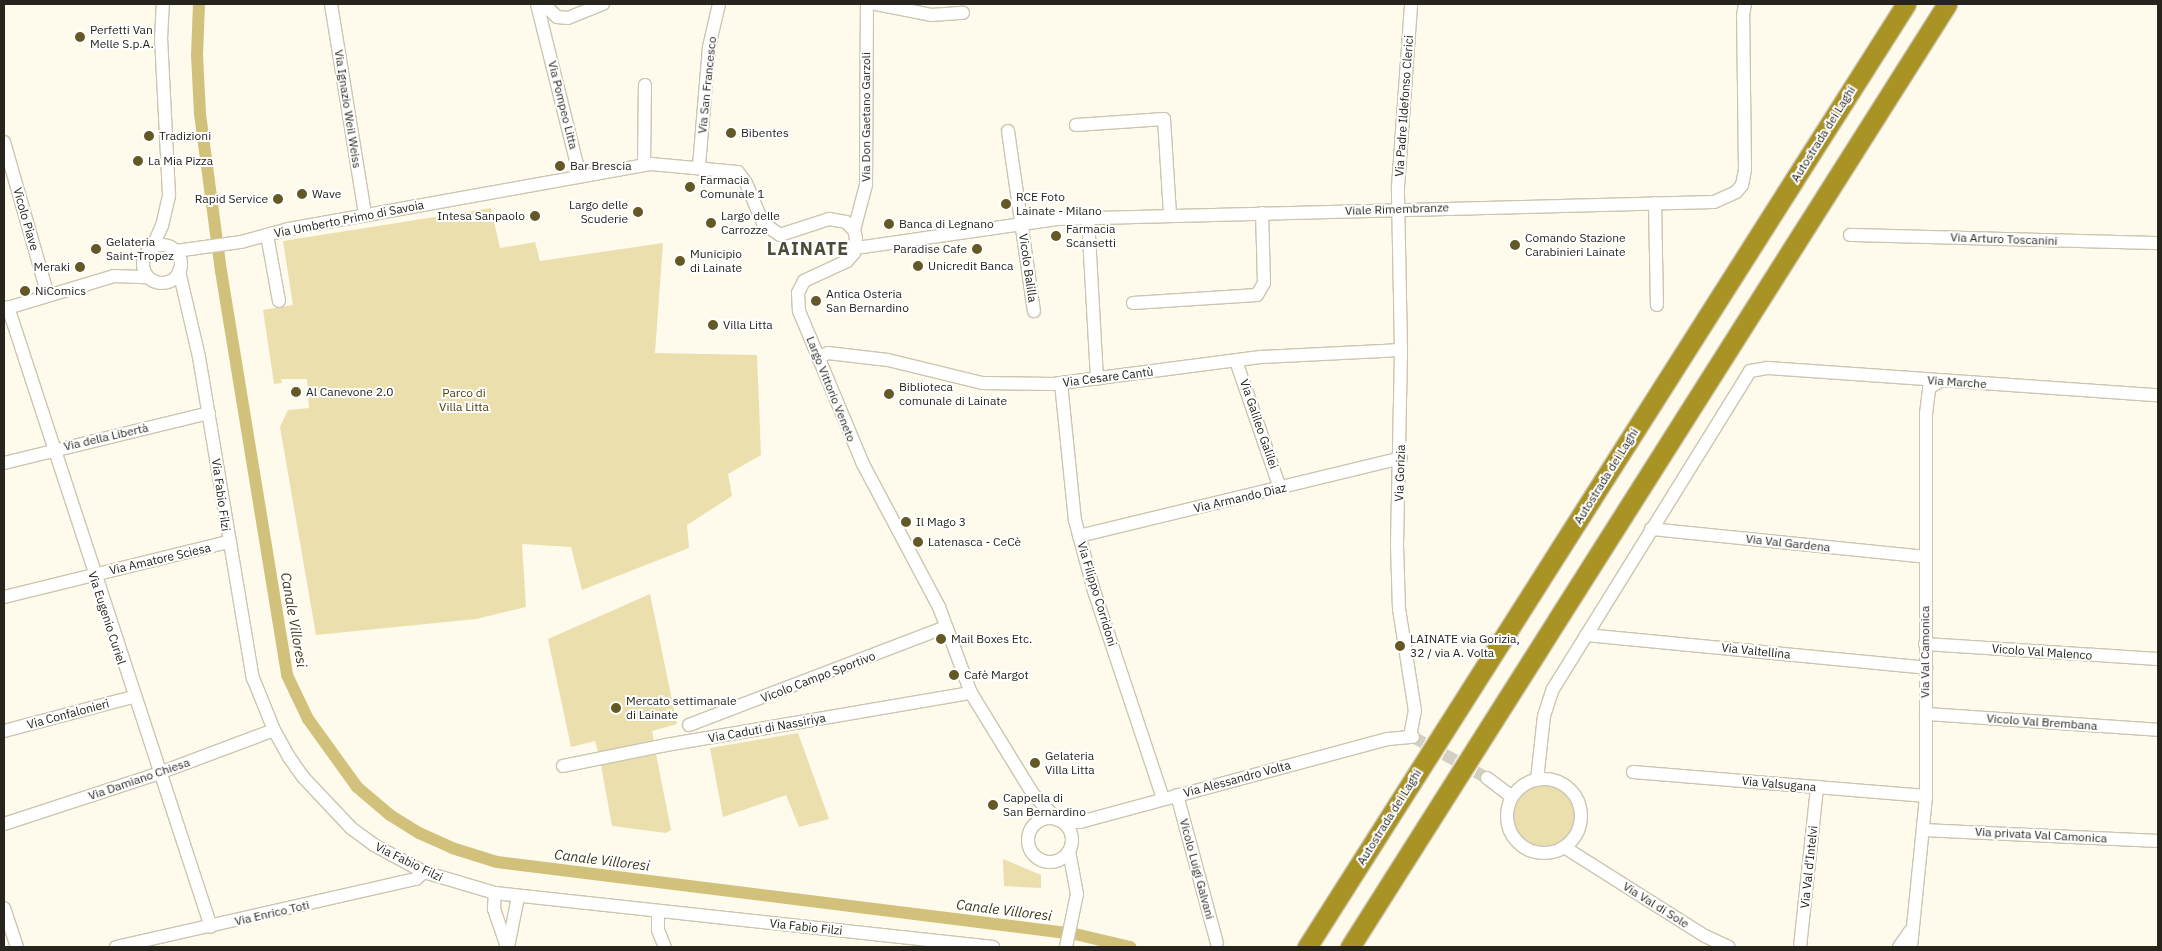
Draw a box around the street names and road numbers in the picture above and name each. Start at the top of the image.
street label: Via Padre Ildefonso Clerici [1392,35,1416,177]
street label: Via San Francesco [695,36,719,134]
street label: Via Ignazio Weil Weiss [332,49,364,169]
street label: Via Don Gaetano Garzoli [859,52,873,182]
street label: Via Pompeo Litta [545,59,581,151]
street label: Autostrada dei Laghi [1788,83,1858,185]
street label: Vicolo Piave [10,186,42,252]
street label: Via Umberto Primo di Savoia [273,197,425,241]
street label: Viale Rimembranze [1345,200,1449,218]
street label: Via Arturo Toscanini [1950,230,2058,248]
street label: Vicolo Balilla [1016,233,1040,303]
street label: Largo Vittorio Veneto [803,334,859,444]
street label: Via Cesare Cantù [1062,364,1154,390]
street label: Via Marche [1927,373,1987,391]
street label: Via Galileo Galilei [1237,377,1281,471]
street label: Via della Libertà [62,420,150,454]
street label: Autostrada dei Laghi [1571,425,1641,527]
street label: Via Gorizia [1392,444,1408,502]
street label: Via Fabio Filzi [209,458,233,532]
street label: Via Armando Diaz [1192,480,1288,516]
street label: Via Val Gardena [1745,531,1831,555]
street label: Via Amatore Sciesa [108,540,212,578]
street label: Via Filippo Corridoni [1074,540,1120,648]
street label: Via Eugenio Curiel [85,570,129,666]
street label: Via Val Camonica [1918,606,1932,698]
street label: Via Valtellina [1721,640,1791,662]
street label: Vicolo Val Malenco [1991,641,2093,663]
street label: Vicolo Campo Sportivo [759,649,877,705]
street label: Via Confalonieri [25,696,111,732]
street label: Via Caduti di Nassiriya [707,711,827,745]
street label: Vicolo Val Brembana [1986,711,2098,733]
street label: Via Damiano Chiesa [86,755,192,803]
street label: Via Alessandro Volta [1182,758,1292,800]
street label: Autostrada dei Laghi [1354,766,1424,868]
street label: Via Valsugana [1741,774,1817,794]
street label: Vicolo Luigi Galvani [1177,817,1217,921]
street label: Via privata Val Camonica [1975,824,2107,846]
street label: Via Val d'Intelvi [1797,825,1821,909]
street label: Via Fabio Filzi [373,839,445,885]
street label: Via Val di Sole [1620,879,1692,931]
street label: Via Enrico Toti [233,897,311,929]
street label: Via Fabio Filzi [769,916,843,938]

